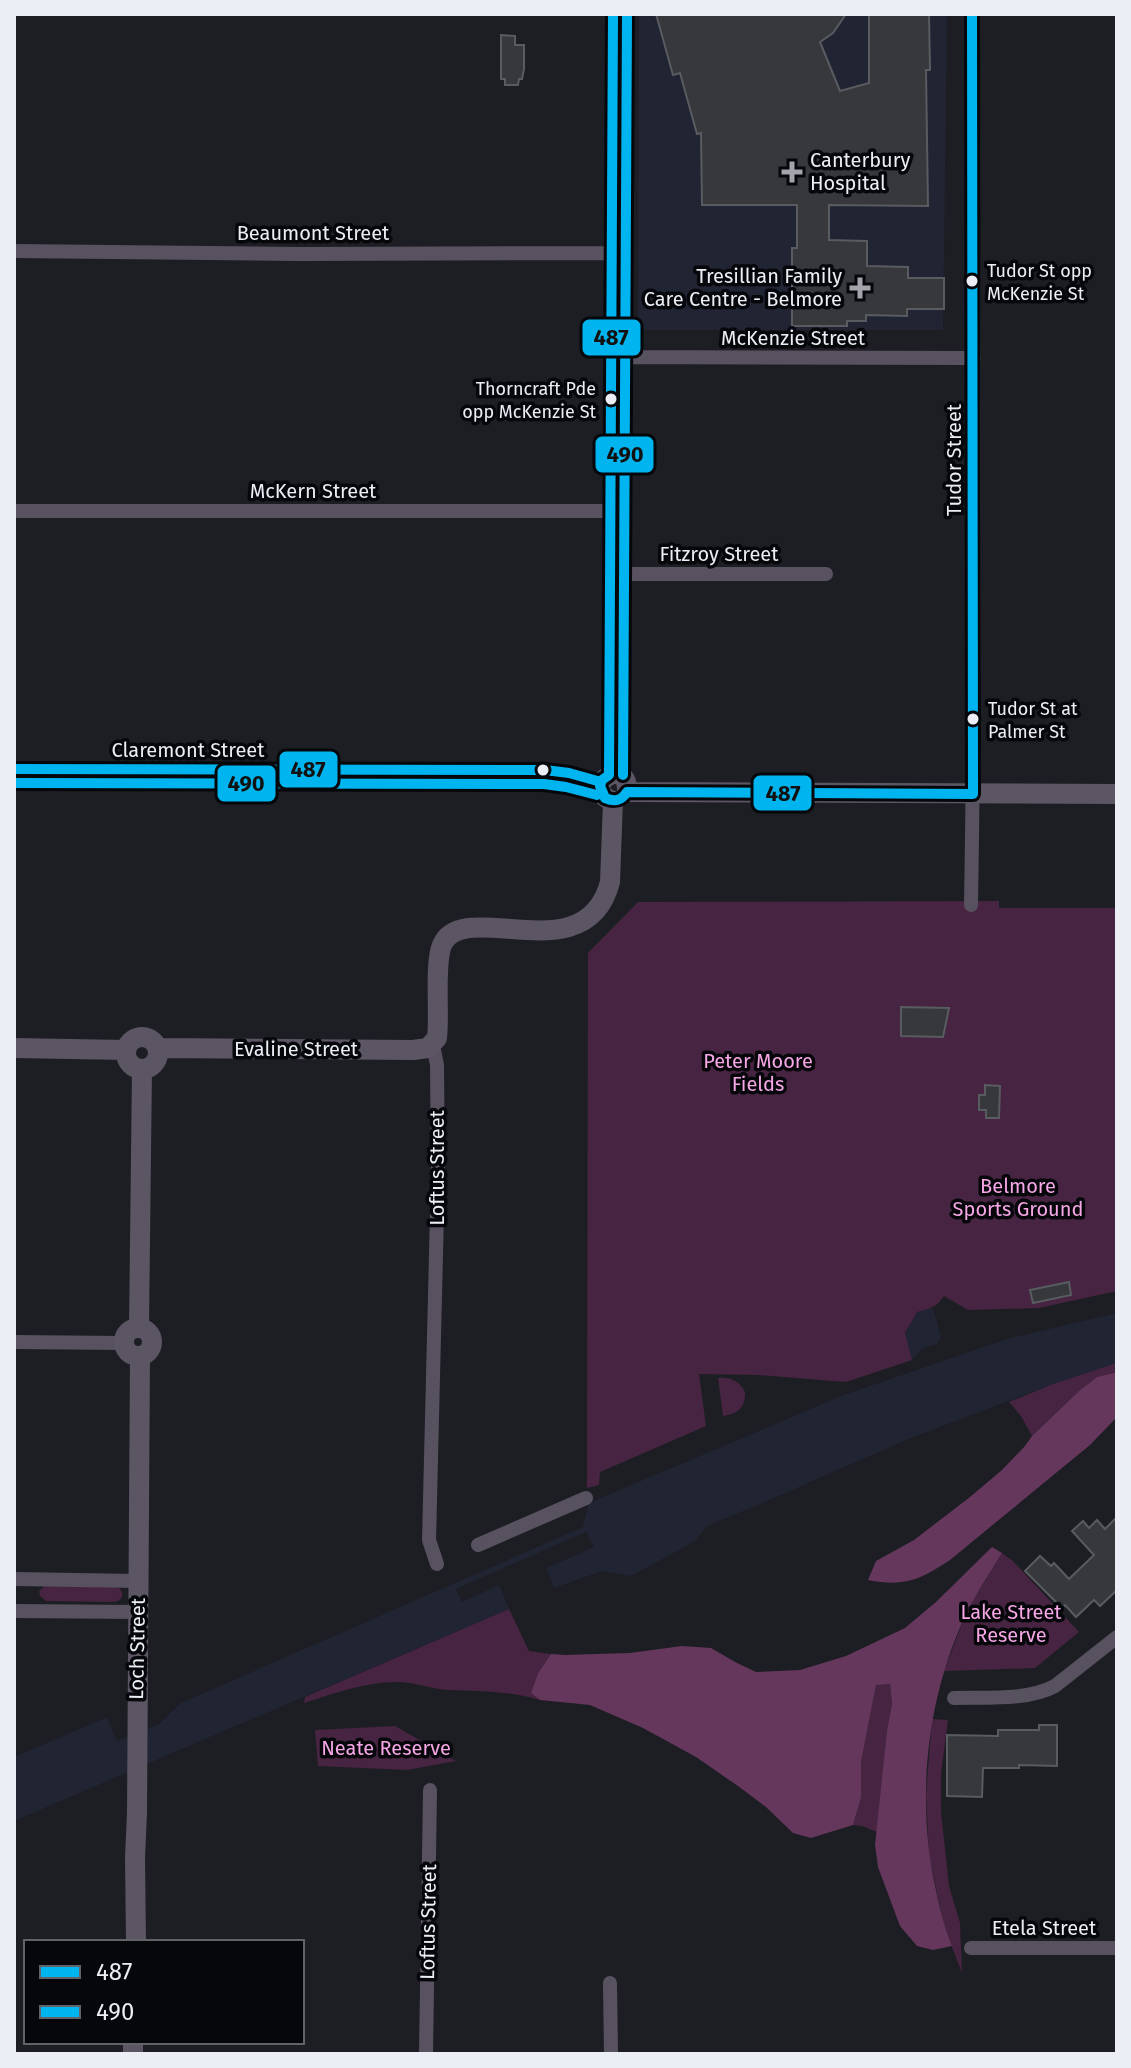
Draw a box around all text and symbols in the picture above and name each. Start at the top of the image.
place label: Canterbury Hospital [810,148,910,195]
marker: Canterbury Hospital [781,161,803,183]
street label: Beaumont Street [237,221,390,245]
place label: Tudor St opp McKenzie St [987,260,1092,305]
place label: Tresillian Family Care Centre - Belmore [644,264,842,311]
marker: Tudor St opp McKenzie St [964,273,980,289]
marker: Tresillian Family Care Centre - Belmore [849,277,871,299]
line badge: 487 [581,318,642,357]
text: 487 [593,324,629,351]
street label: McKenzie Street [721,326,866,350]
place label: Thorncraft Pde opp McKenzie St [462,378,597,423]
marker: Thorncraft Pde opp McKenzie St [603,391,619,407]
street label: Tudor Street [942,403,966,516]
line badge: 490 [594,435,655,474]
text: 490 [606,441,644,468]
street label: McKern Street [250,479,377,503]
street label: Fitzroy Street [660,542,779,566]
place label: Tudor St at Palmer St [988,698,1078,743]
marker: Tudor St at Palmer St [965,711,981,727]
street label: Claremont Street [112,738,265,762]
line badge: 487 [278,750,339,789]
text: 487 [290,756,326,783]
unlabelled marker [535,762,551,778]
line badge: 490 [216,764,277,803]
text: 490 [227,770,265,797]
line badge: 487 [752,774,813,812]
text: 487 [765,780,801,807]
street label: Evaline Street [234,1037,359,1061]
park label: Peter Moore Fields [703,1049,813,1096]
street label: Loftus Street [425,1109,449,1226]
park label: Belmore Sports Ground [953,1174,1083,1221]
street label: Loch Street [124,1597,150,1700]
park label: Lake Street Reserve [960,1600,1062,1647]
park label: Neate Reserve [321,1736,451,1760]
street label: Loftus Street [415,1863,441,1980]
street label: Etela Street [992,1916,1097,1940]
legend [24,1940,304,2044]
text: 487 [96,1958,132,1986]
text: 490 [96,1998,134,2026]

